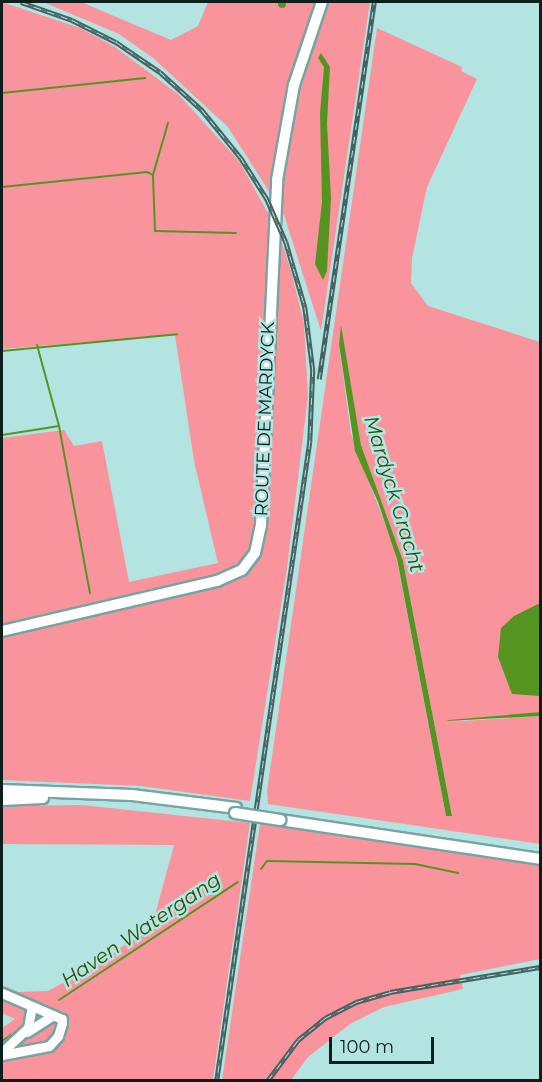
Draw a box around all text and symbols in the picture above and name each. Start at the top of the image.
street label: ROUTE DE MARDYCK [251,321,279,517]
water label: Mardyck Gracht [359,413,429,575]
water label: Haven Watergang [57,868,225,992]
scale bar [332,1025,437,1063]
text: 100 m [340,1036,394,1058]

